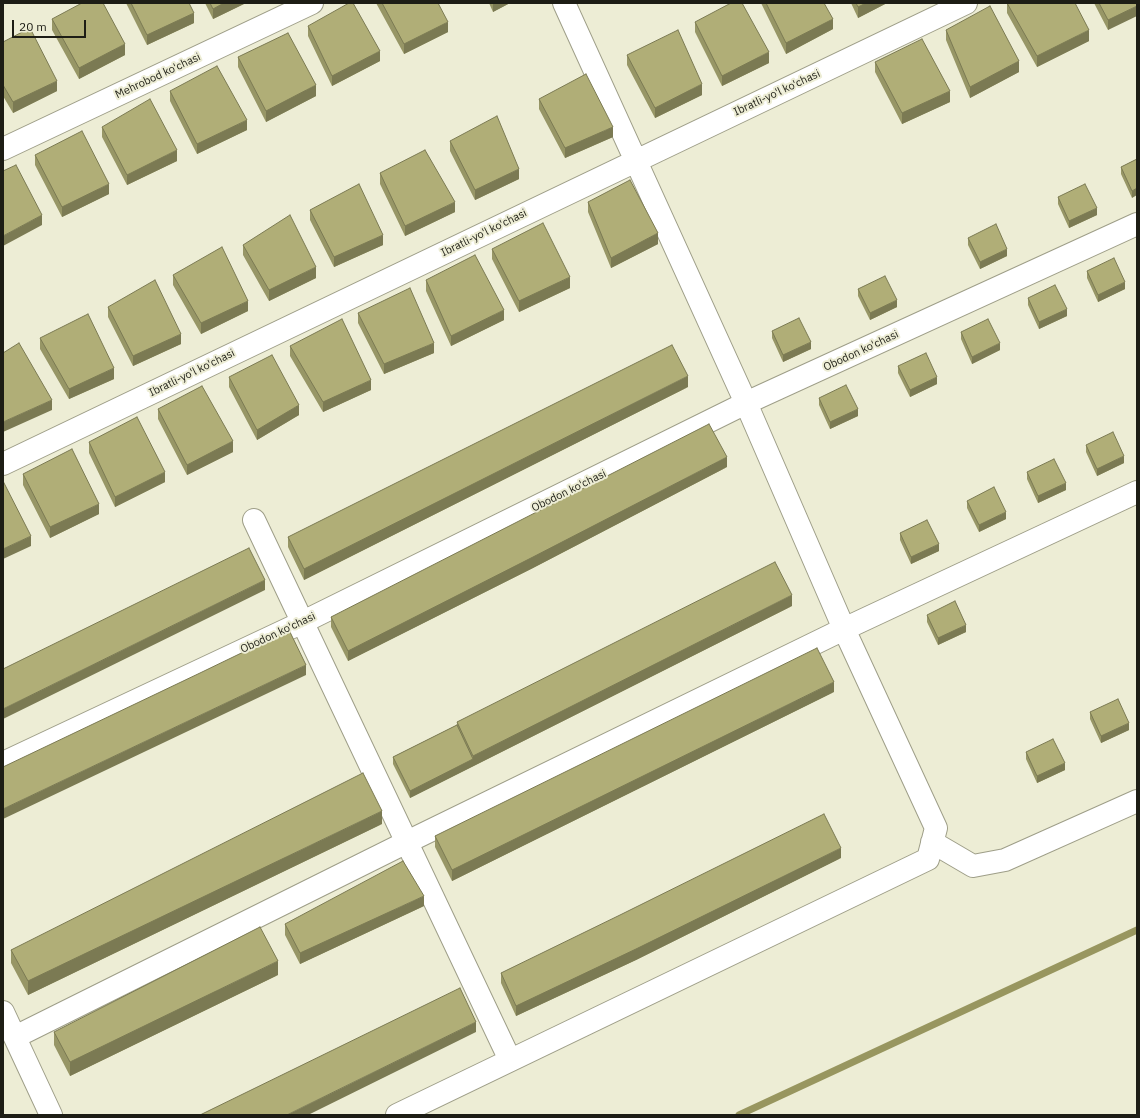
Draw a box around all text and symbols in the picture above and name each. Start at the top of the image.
scale bar [14,12,88,38]
text: 20 m [19,19,47,34]
street label: Mehrobod ko'chasi [113,50,203,102]
street label: Ibratli-yo'l ko'chasi [732,67,822,119]
street label: Ibratli-yo'l ko'chasi [439,206,529,260]
street label: Obodon ko'chasi [821,328,901,374]
street label: Ibratli-yo'l ko'chasi [147,346,237,400]
street label: Obodon ko'chasi [529,467,609,515]
street label: Obodon ko'chasi [238,610,318,656]

